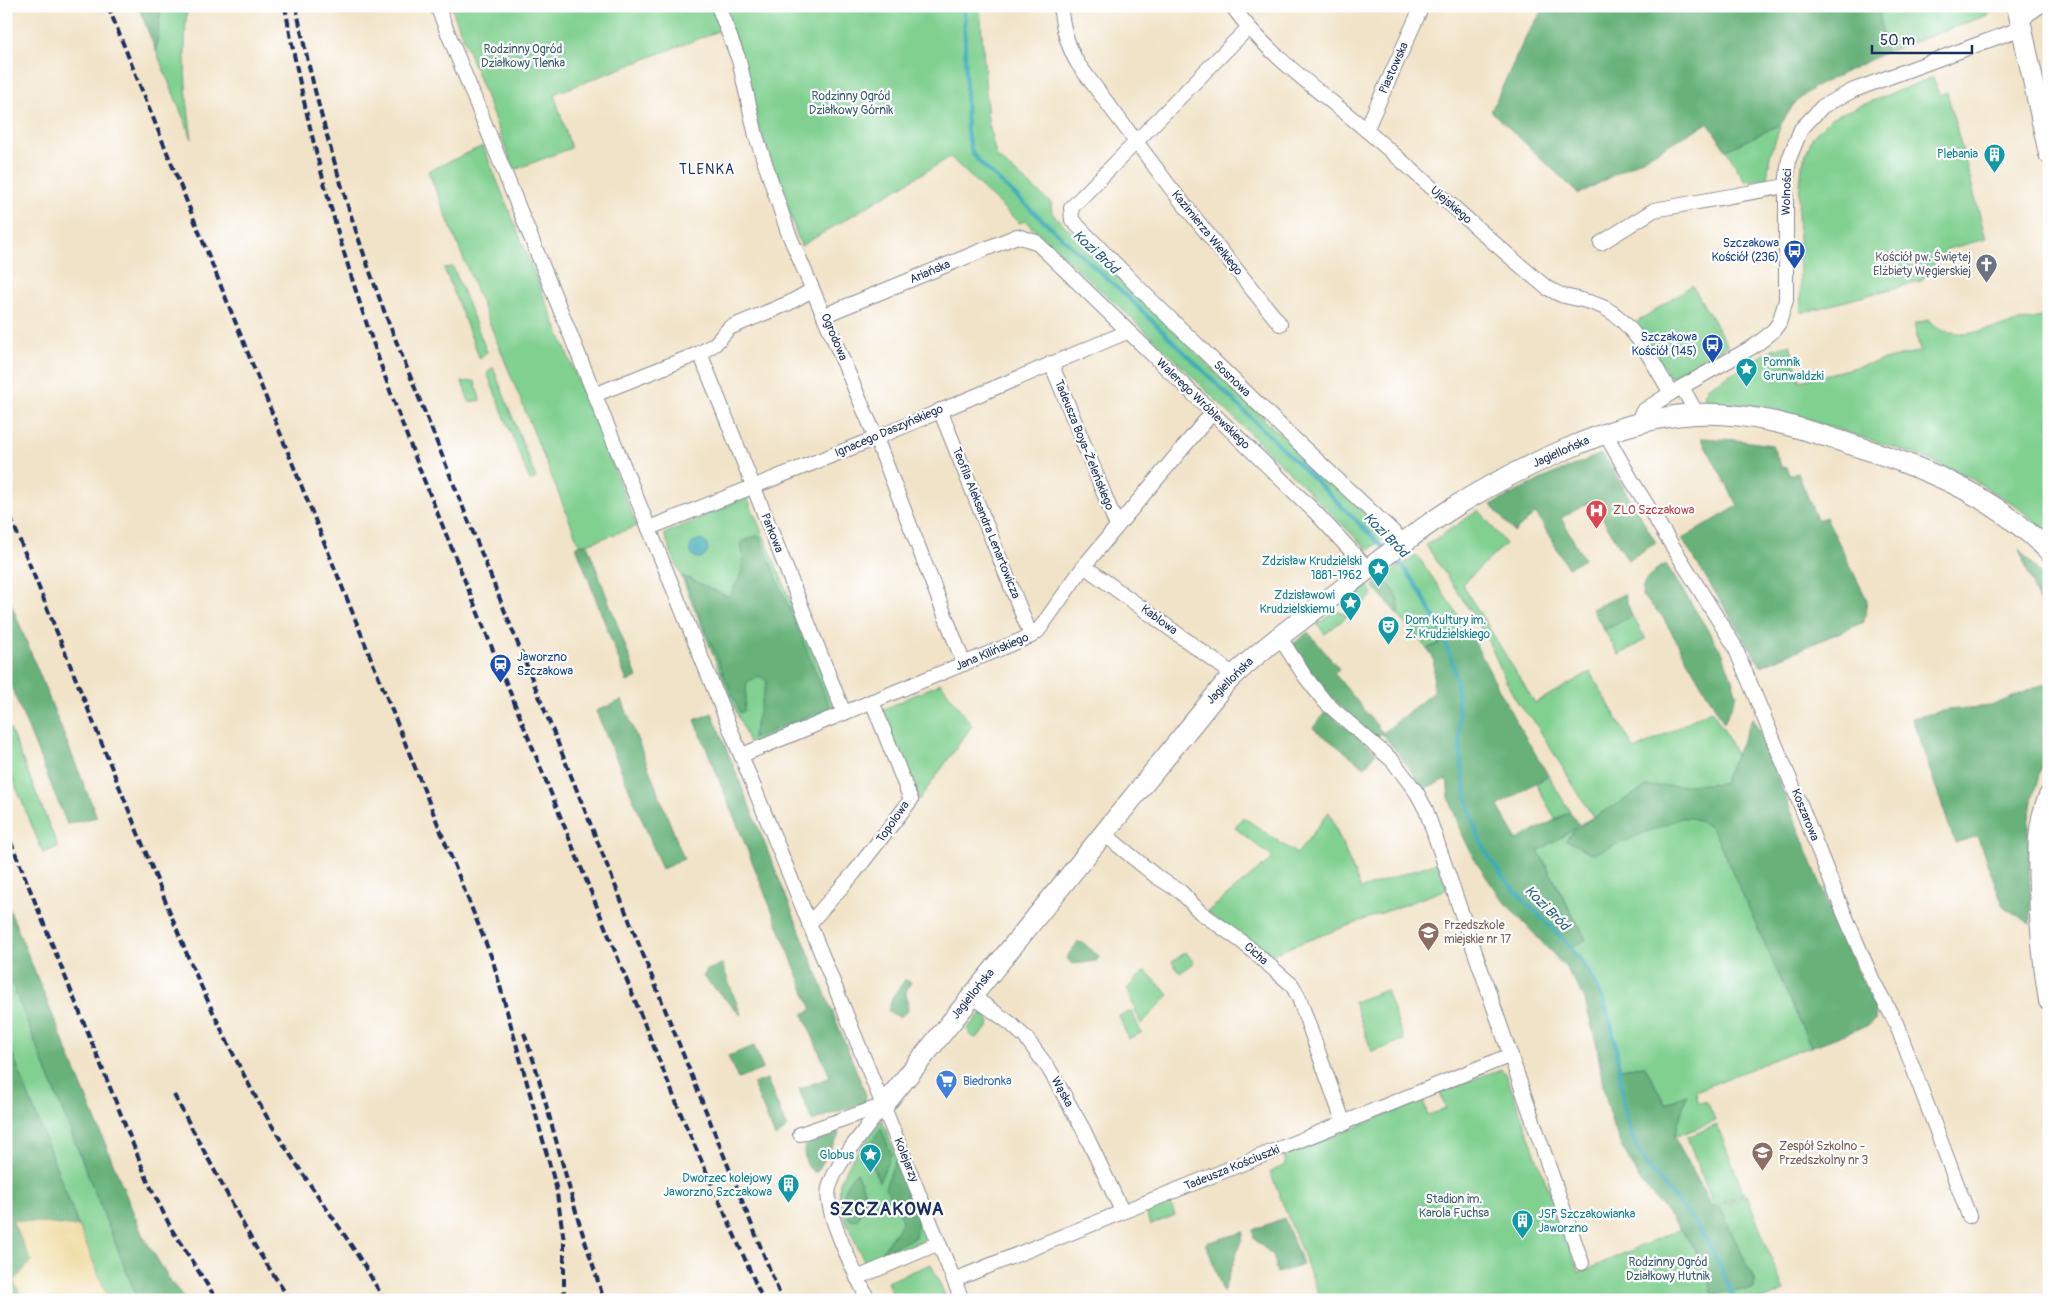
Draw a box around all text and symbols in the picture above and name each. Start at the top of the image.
scale bar [1872,22,1972,54]
text: 50 m [1880,31,1915,50]
street label: Piastowska [1376,39,1412,96]
park label: Rodzinny Ogród Działkowy Tlenka [481,42,566,71]
park label: Rodzinny Ogród Działkowy Górnik [809,89,893,118]
building icon: Plebania [1982,142,2006,173]
place label: Plebania [1937,147,1978,162]
district label: TLENKA [679,161,735,178]
street label: Wolności [1779,168,1795,216]
street label: Ujejskiego [1427,183,1475,228]
street label: Kazimierza Wielkiego [1168,187,1246,279]
water label: Kozi Bród [1070,227,1124,279]
place label: Szczakowa Kościół (236) [1712,236,1779,265]
bus stop icon: Szczakowa Kościół (236) [1783,238,1807,269]
place label: Kościół pw. Świętej Elżbiety Węgierskiej [1873,249,1971,279]
church icon: Kościół pw. Świętej Elżbiety Węgierskiej [1975,252,1999,283]
street label: Ariańska [907,257,953,287]
street label: Ogrodowa [817,311,851,363]
place label: Szczakowa Kościół (145) [1631,330,1697,359]
bus stop icon: Szczakowa Kościół (145) [1701,332,1725,363]
street label: Walerego Wróblewskiego [1153,355,1253,453]
place label: Pomnik Grunwaldzki [1763,355,1824,384]
place icon: Pomnik Grunwaldzki [1735,357,1759,388]
street label: Sosnowa [1210,358,1254,401]
street label: Tadeusza Boya-Żeleńskiego [1051,377,1118,513]
street label: Ignacego Daszyńskiego [832,401,946,461]
street label: Jagiellońska [1530,433,1592,471]
street label: Teofila Aleksandra Lenartowicza [949,445,1023,601]
hospital icon: ZLO Szczakowa [1585,498,1609,529]
place label: ZLO Szczakowa [1613,503,1695,518]
water label: Kozi Bród [1360,509,1413,562]
street label: Parkowa [757,511,787,555]
place label: Zdzisław Krudzielski 1881-1962 [1262,554,1362,583]
place icon: Zdzisław Krudzielski 1881-1962 [1366,556,1390,587]
place label: Zdzisławowi Krudzielskiemu [1259,588,1335,617]
place icon: Zdzisławowi Krudzielskiemu [1339,590,1363,621]
street label: Kablowa [1138,602,1181,639]
place label: Dom Kultury im. Z. Krudzielskiego [1405,613,1490,642]
theatre icon: Dom Kultury im. Z. Krudzielskiego [1377,615,1401,646]
street label: Jana Kilińskiego [953,630,1031,674]
place label: Jaworzno Szczakowa [517,650,574,679]
station icon: Jaworzno Szczakowa [489,652,513,683]
street label: Jagiellońska [1203,654,1257,708]
street label: Koszarowa [1788,787,1822,844]
street label: Topolowa [873,798,913,846]
water label: Kozi Bród [1521,882,1574,935]
place label: Przedszkole miejskie nr 17 [1444,918,1512,947]
school or university icon: Przedszkole miejskie nr 17 [1416,920,1440,951]
street label: Cicha [1241,940,1271,969]
street label: Jagiellońska [948,965,998,1022]
supermarket icon: Biedronka [935,1069,959,1100]
place label: Biedronka [963,1074,1012,1089]
street label: Wąska [1048,1074,1077,1110]
street label: Kolejarzy [890,1136,922,1184]
place label: Zespół Szkolno - Przedszkolny nr 3 [1779,1139,1869,1168]
school or university icon: Zespół Szkolno - Przedszkolny nr 3 [1751,1141,1775,1172]
street label: Tadeusza Kościuszki [1182,1142,1282,1194]
place icon: Globus [858,1143,882,1174]
place label: Globus [820,1148,855,1163]
place label: Dworzec kolejowy Jaworzno Szczakowa [663,1171,772,1200]
building icon: Dworzec kolejowy Jaworzno Szczakowa [776,1173,800,1204]
park label: Stadion im. Karola Fuchsa [1419,1192,1490,1221]
district label: SZCZAKOWA [829,1198,945,1221]
place label: JSP Szczakowianka Jaworzno [1538,1207,1636,1236]
building icon: JSP Szczakowianka Jaworzno [1510,1209,1534,1240]
park label: Rodzinny Ogród Działkowy Hutnik [1626,1255,1710,1284]

